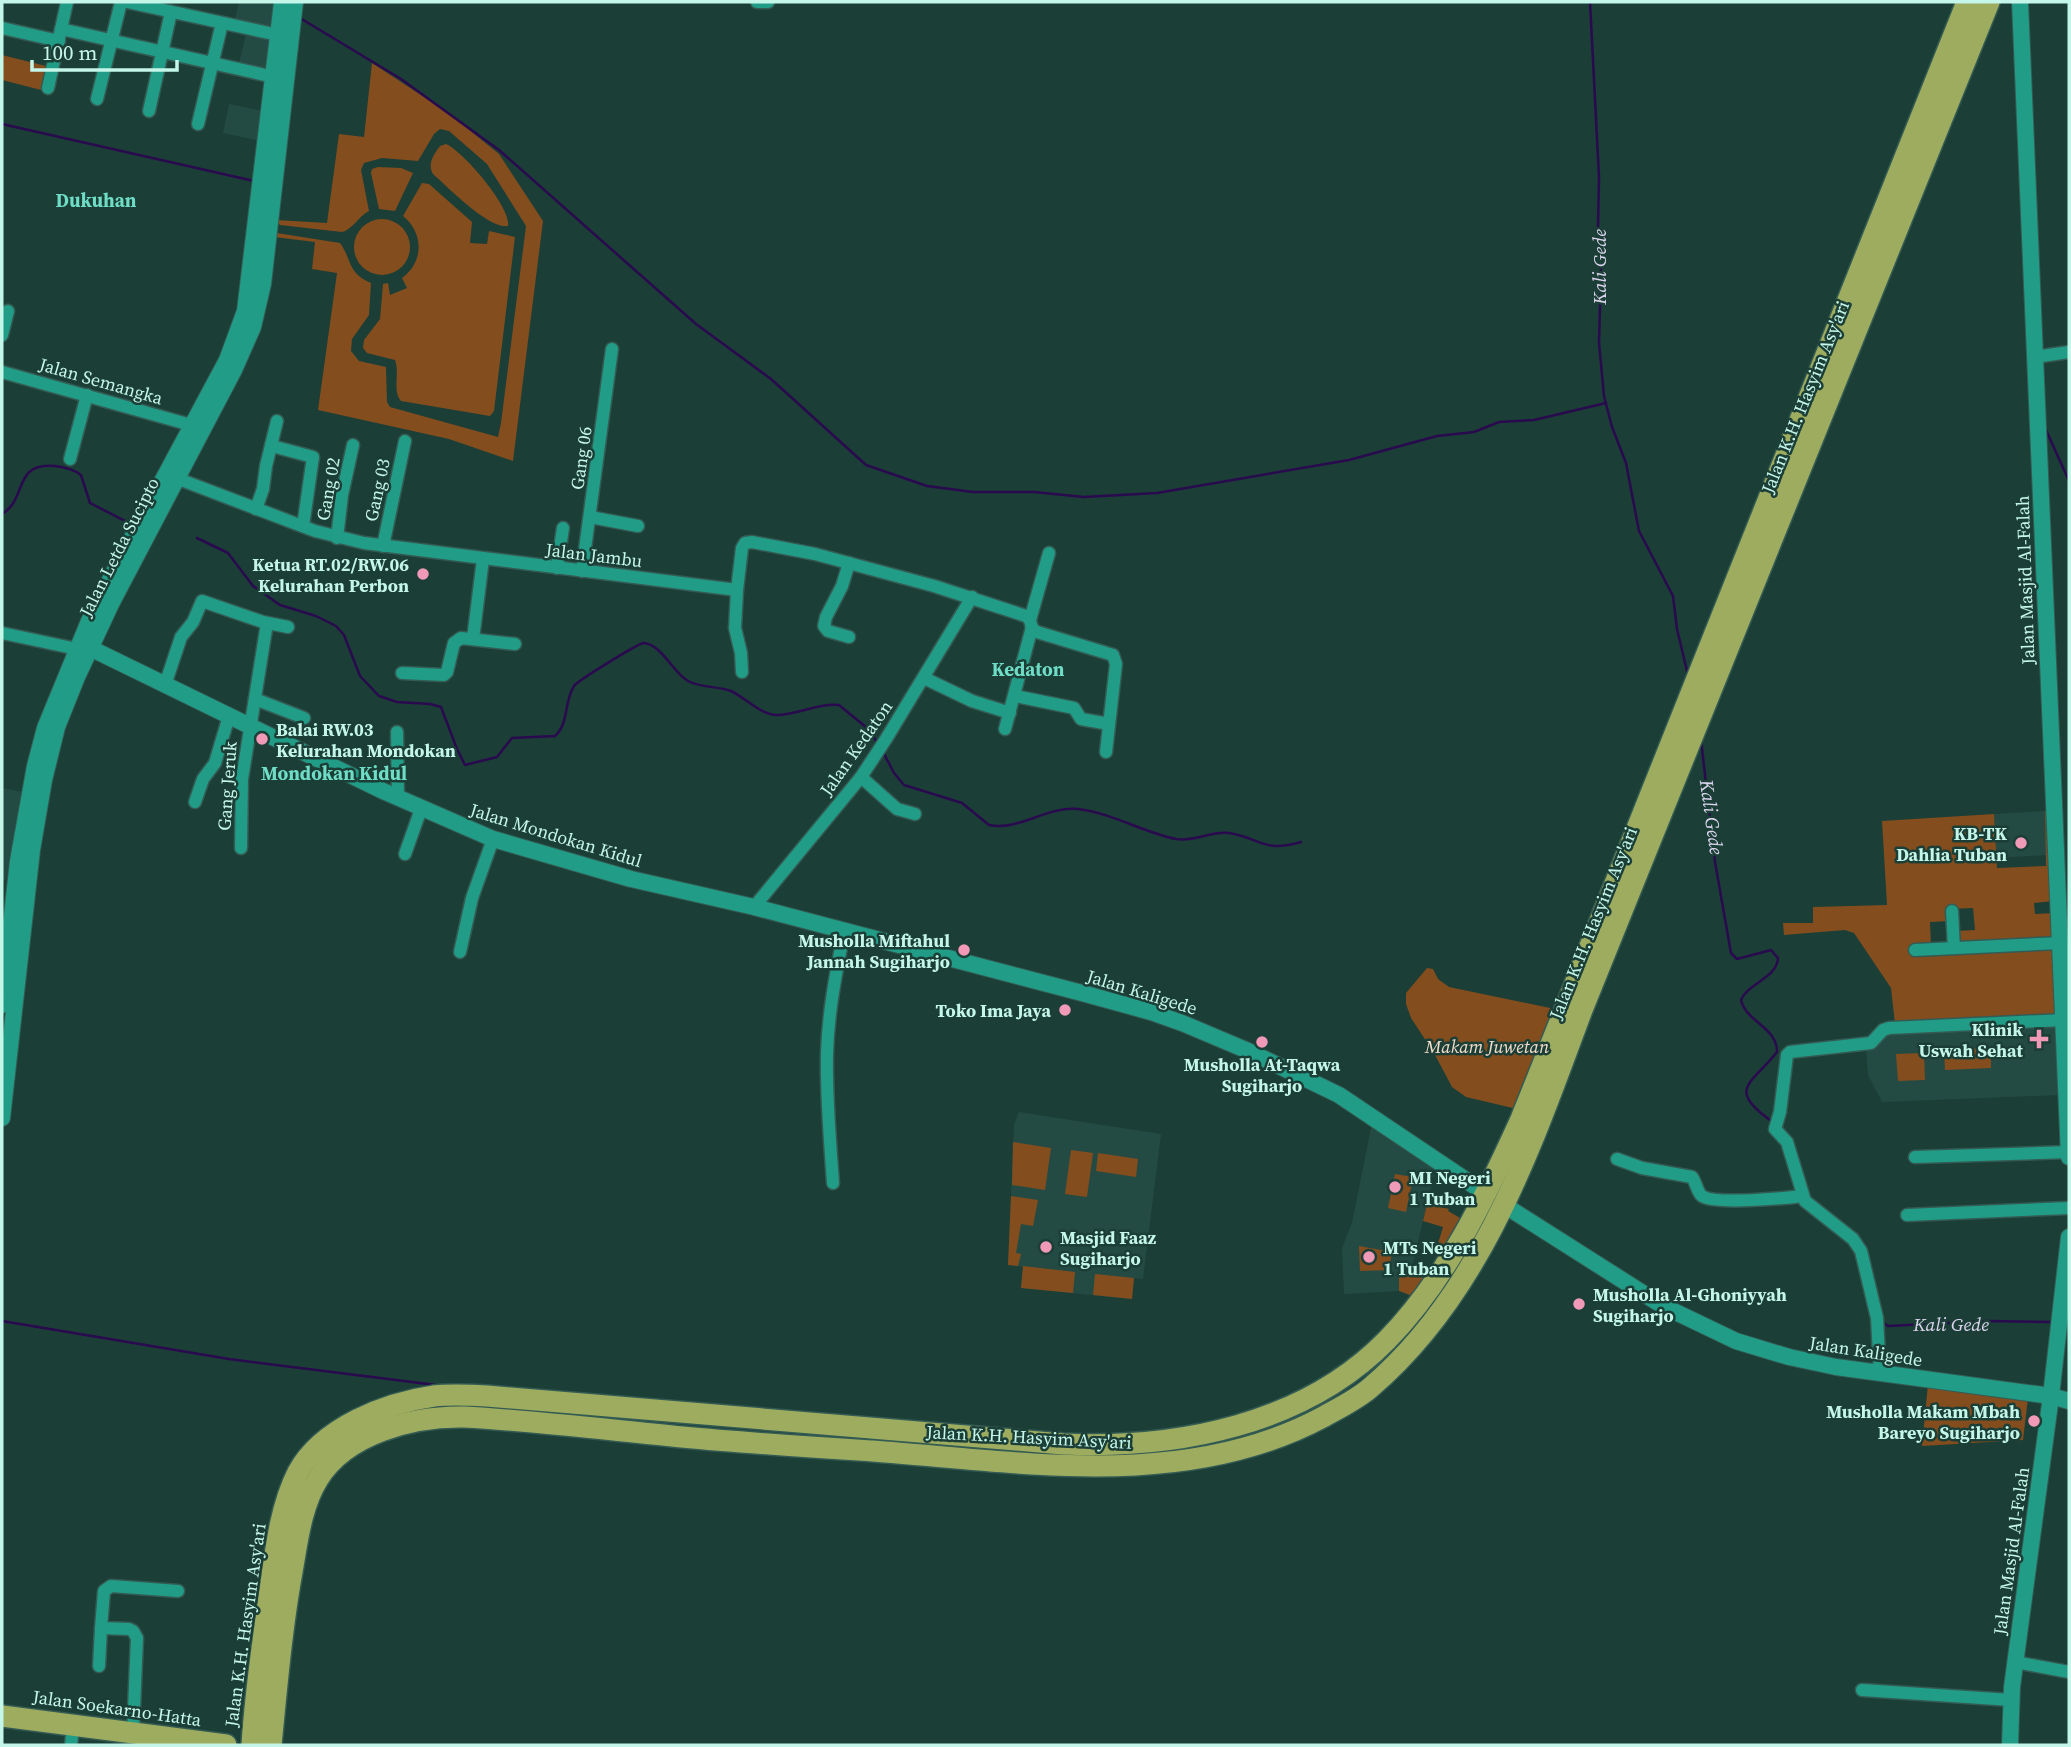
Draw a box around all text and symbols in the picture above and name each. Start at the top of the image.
scale bar [32,28,177,72]
text: 100 m [42,38,97,67]
district label: Dukuhan [56,187,137,213]
water label: Kali Gede [1586,229,1612,306]
street label: Jalan K.H. Hasyim Asy'ari [1755,297,1855,498]
street label: Jalan Semangka [35,351,167,411]
street label: Gang 06 [564,425,598,491]
street label: Gang 02 [310,455,346,523]
street label: Gang 03 [358,456,396,524]
street label: Jalan Letda Sucipto [73,473,165,622]
street label: Jalan Masjid Al-Falah [2010,495,2040,666]
street label: Jalan Jambu [543,537,644,573]
place label: Ketua RT.02/RW.06 Kelurahan Perbon [252,552,409,598]
marker: Ketua RT.02/RW.06 Kelurahan Perbon [415,566,431,582]
district label: Kedaton [992,656,1065,682]
street label: Jalan Kedaton [813,695,898,802]
place label: Balai RW.03 Kelurahan Mondokan [276,717,456,763]
marker: Balai RW.03 Kelurahan Mondokan [254,731,270,747]
street label: Gang Jeruk [211,740,243,831]
district label: Mondokan Kidul [261,760,407,786]
water label: Kali Gede [1694,777,1730,857]
street label: Jalan Mondokan Kidul [466,797,645,873]
place label: KB-TK Dahlia Tuban [1896,821,2007,867]
street label: Jalan K.H. Hasyim Asy'ari [1543,823,1643,1024]
marker: KB-TK Dahlia Tuban [2013,835,2029,851]
place label: Musholla Miftahul Jannah Sugiharjo [798,928,950,974]
marker: Musholla Miftahul Jannah Sugiharjo [956,942,972,958]
street label: Jalan Kaligede [1083,963,1200,1021]
place label: Toko Ima Jaya [936,998,1051,1023]
marker: Toko Ima Jaya [1057,1002,1073,1018]
place label: Klinik Uswah Sehat [1918,1017,2024,1063]
marker: Klinik Uswah Sehat [2029,1029,2049,1049]
marker: Musholla At-Taqwa Sugiharjo [1254,1034,1270,1050]
park label: Makam Juwetan [1424,1034,1549,1059]
place label: Musholla At-Taqwa Sugiharjo [1184,1052,1341,1098]
place label: MI Negeri 1 Tuban [1409,1165,1491,1211]
marker: MI Negeri 1 Tuban [1387,1179,1403,1195]
place label: Masjid Faaz Sugiharjo [1060,1225,1157,1271]
place label: MTs Negeri 1 Tuban [1383,1235,1477,1281]
marker: Masjid Faaz Sugiharjo [1038,1239,1054,1255]
marker: MTs Negeri 1 Tuban [1361,1249,1377,1265]
place label: Musholla Al-Ghoniyyah Sugiharjo [1593,1282,1787,1328]
marker: Musholla Al-Ghoniyyah Sugiharjo [1571,1296,1587,1312]
water label: Kali Gede [1912,1311,1989,1337]
street label: Jalan Kaligede [1807,1330,1924,1372]
place label: Musholla Makam Mbah Bareyo Sugiharjo [1826,1399,2020,1445]
marker: Musholla Makam Mbah Bareyo Sugiharjo [2026,1413,2042,1429]
street label: Jalan K.H. Hasyim Asy'ari [925,1419,1132,1455]
street label: Jalan Masjid Al-Falah [1987,1465,2035,1638]
street label: Jalan K.H. Hasyim Asy'ari [218,1521,272,1729]
street label: Jalan Soekarno-Hatta [30,1684,204,1732]

